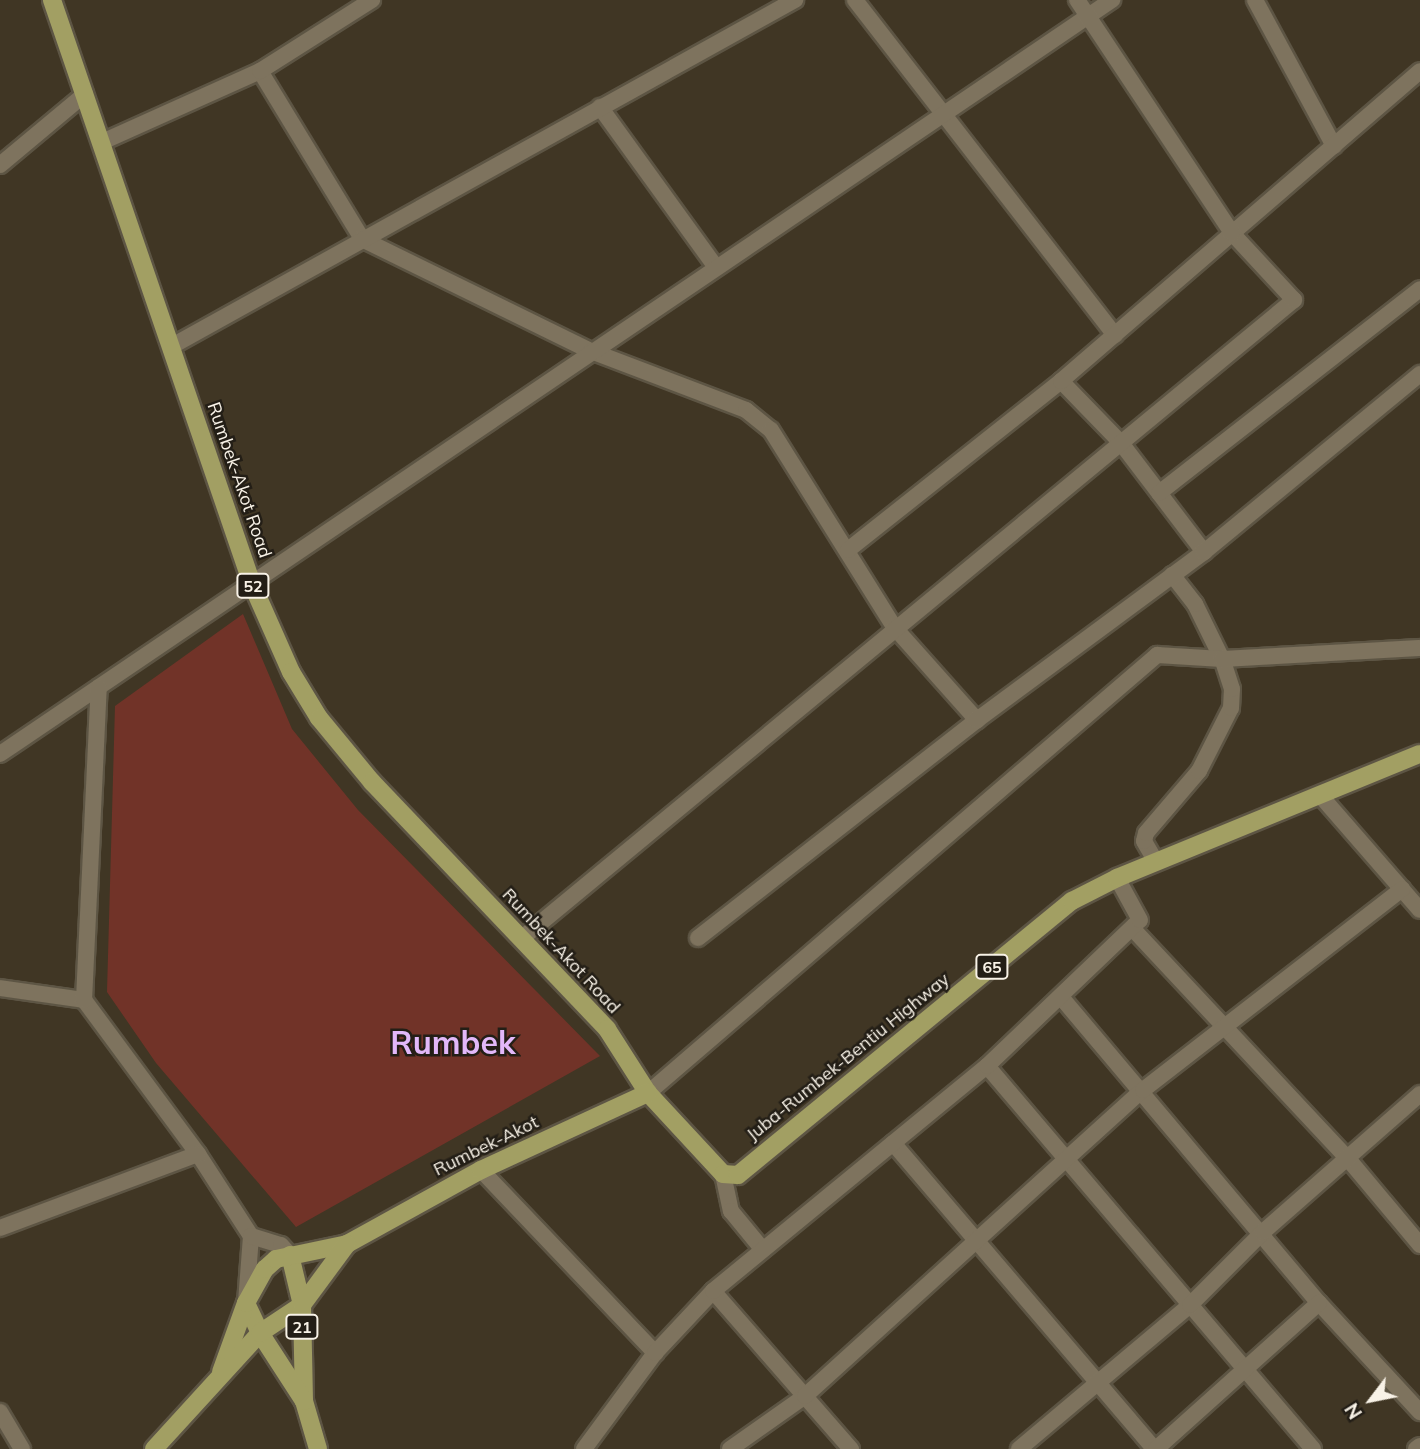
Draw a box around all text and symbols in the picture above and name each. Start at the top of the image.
street label: Rumbek-Akot Road [202,399,276,561]
road number: 52 [236,573,270,598]
street label: Rumbek-Akot Road [498,884,624,1018]
road number: 65 [974,954,1010,979]
street label: Juba-Rumbek-Bentiu Highway [742,968,954,1146]
district label: Rumbek [390,1023,516,1061]
street label: Rumbek-Akot [430,1111,542,1181]
road number: 21 [284,1315,320,1340]
north arrow [1336,1365,1406,1435]
text: N [1339,1399,1367,1424]

